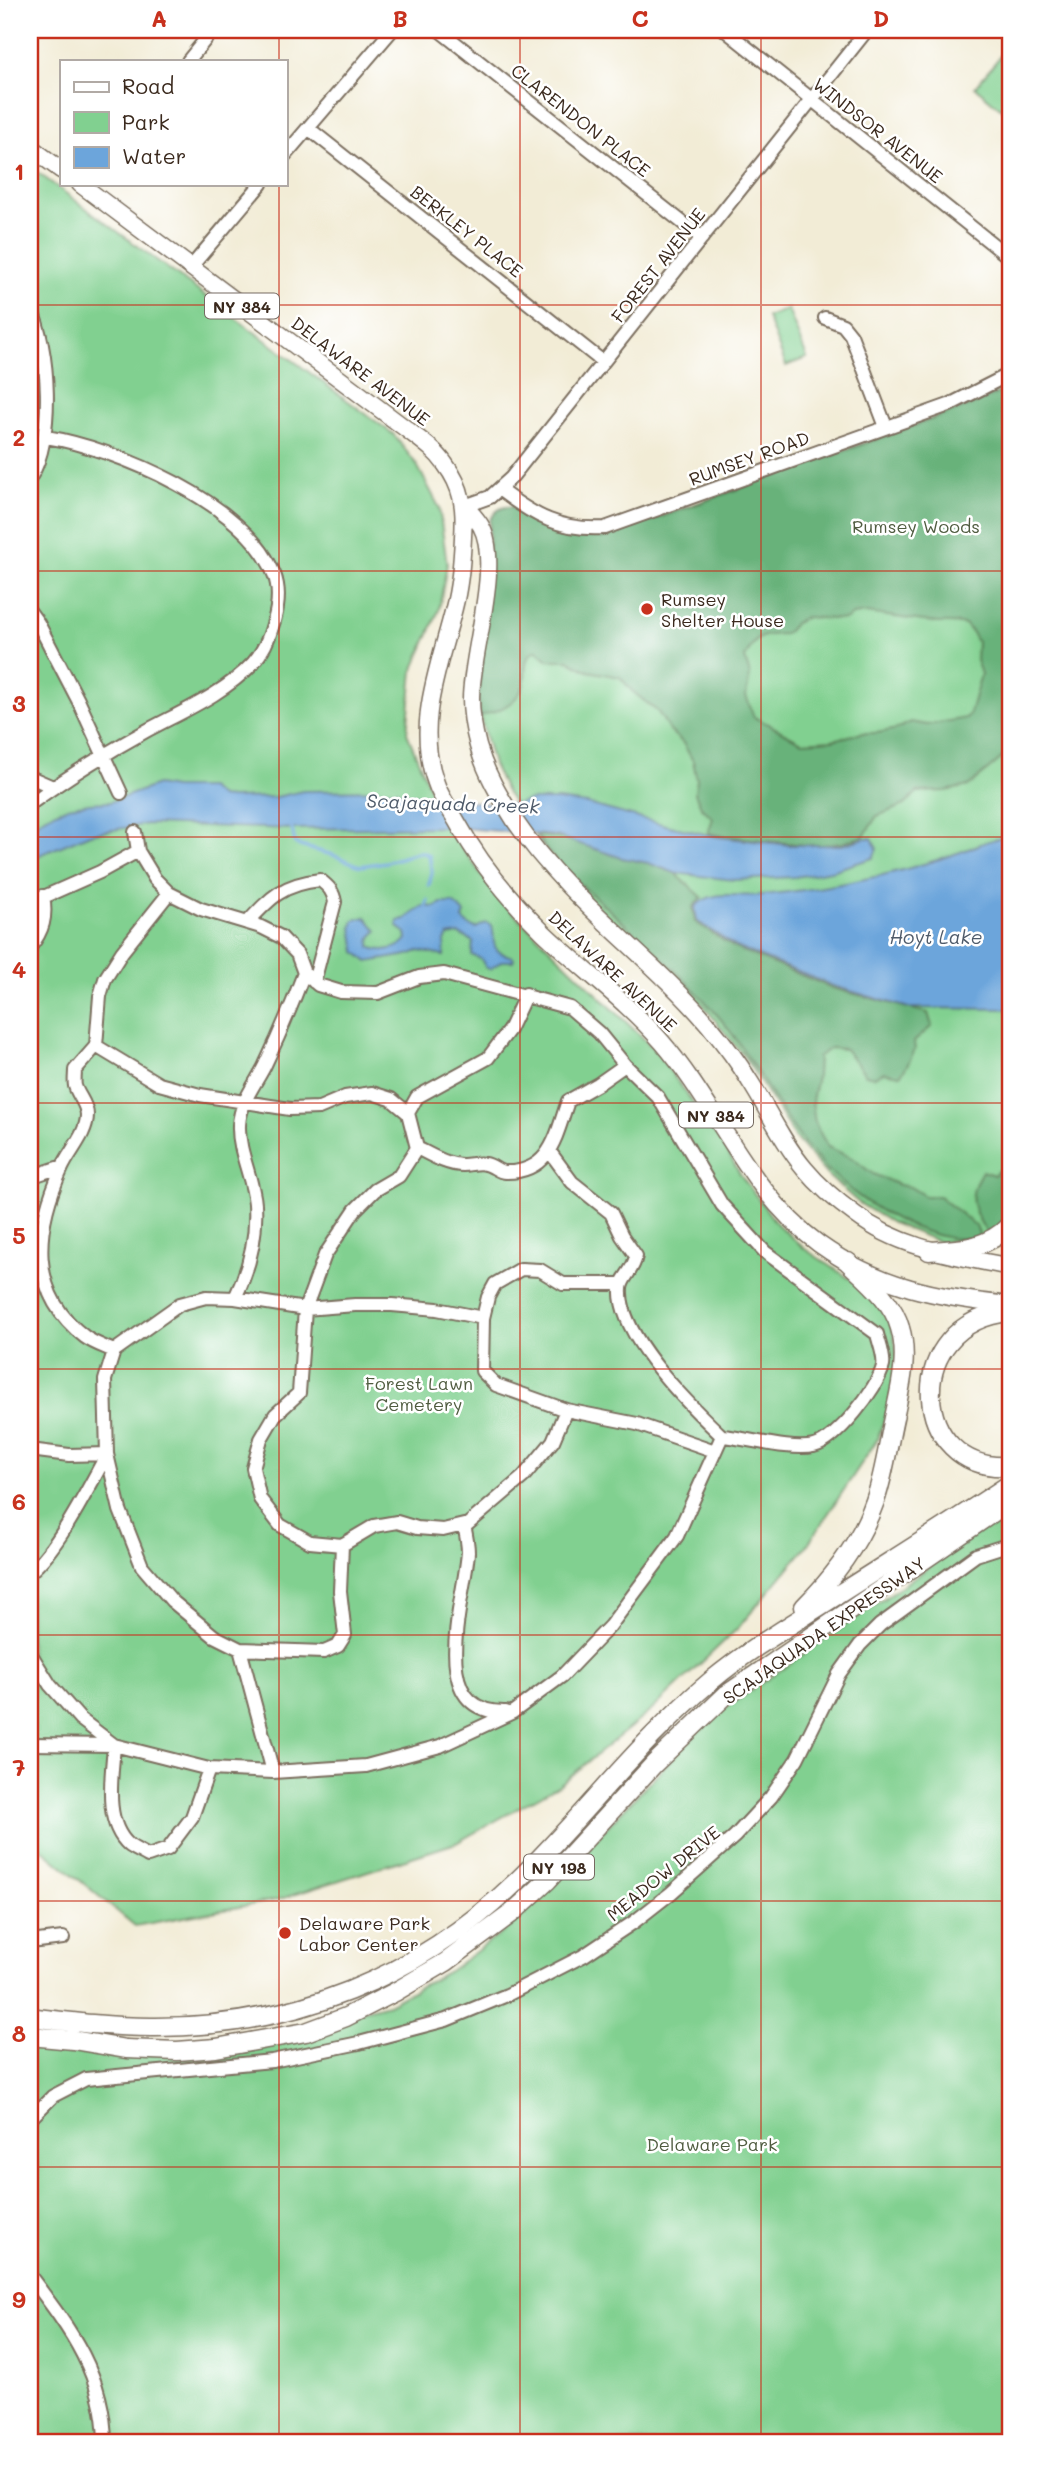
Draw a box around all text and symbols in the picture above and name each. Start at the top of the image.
text: A [151,3,167,33]
text: B [392,3,408,33]
text: C [631,3,649,33]
text: D [873,3,889,33]
street label: CLARENDON PLACE [506,58,656,182]
legend [60,60,287,186]
text: Road [122,72,174,99]
street label: WINDSOR AVENUE [808,72,948,188]
text: Park [122,108,170,135]
text: Water [122,142,186,169]
text: 1 [14,156,24,186]
street label: BERKLEY PLACE [406,180,528,282]
street label: FOREST AVENUE [606,203,710,327]
road number: NY 384 [205,294,279,318]
street label: DELAWARE AVENUE [287,311,435,431]
text: 2 [13,422,25,452]
street label: RUMSEY ROAD [685,425,813,491]
park label: Rumsey Woods [852,514,980,538]
place label: Rumsey Shelter House [661,587,784,632]
marker: Rumsey Shelter House [639,601,655,617]
text: 3 [12,688,26,718]
water label: Scajaquada Creek [366,787,541,819]
street label: DELAWARE AVENUE [543,905,683,1037]
water label: Hoyt Lake [890,924,982,949]
text: 4 [12,954,26,984]
road number: NY 384 [679,1102,753,1128]
text: 5 [12,1220,26,1250]
park label: Forest Lawn Cemetery [365,1371,473,1416]
text: 6 [12,1486,26,1516]
street label: SCAJAQUADA EXPRESSWAY [718,1551,930,1709]
text: 7 [13,1752,26,1782]
street label: MEADOW DRIVE [601,1820,725,1926]
road number: NY 198 [524,1854,594,1880]
place label: Delaware Park Labor Center [299,1911,430,1956]
marker: Delaware Park Labor Center [277,1925,293,1941]
text: 8 [12,2018,26,2048]
park label: Delaware Park [646,2132,778,2156]
text: 9 [12,2284,26,2314]

